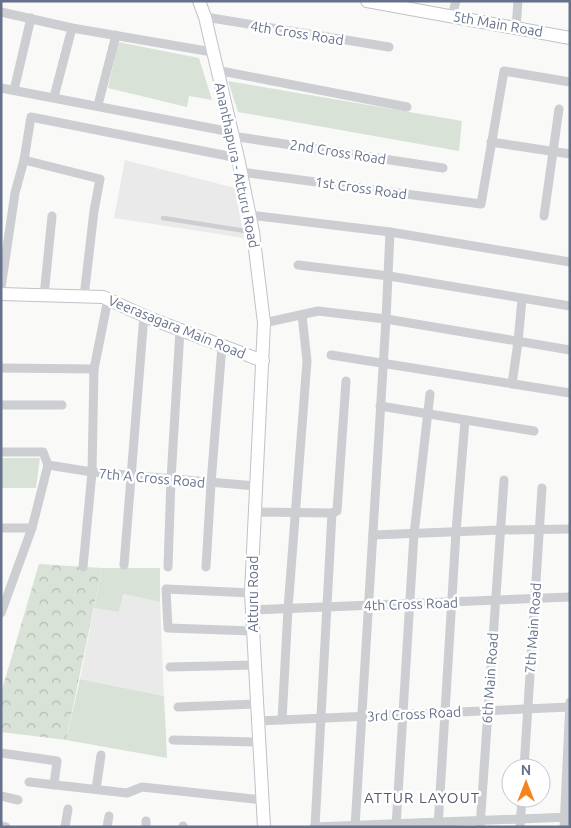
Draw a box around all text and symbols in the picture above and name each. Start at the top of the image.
street label: 5th Main Road [452,8,544,40]
street label: 4th Cross Road [249,18,345,48]
street label: Ananthapura - Atturu Road [212,81,262,249]
street label: 2nd Cross Road [289,137,387,167]
street label: 1st Cross Road [314,174,408,202]
street label: Veerasagara Main Road [106,292,248,362]
street label: 7th A Cross Road [98,465,206,491]
street label: Atturu Road [245,556,261,632]
street label: 7th Main Road [522,582,544,674]
street label: 4th Cross Road [364,594,458,614]
street label: 6th Main Road [479,632,501,724]
street label: 3rd Cross Road [367,704,461,724]
north arrow [501,758,551,808]
text: N [521,762,531,778]
district label: ATTUR LAYOUT [364,789,480,806]

